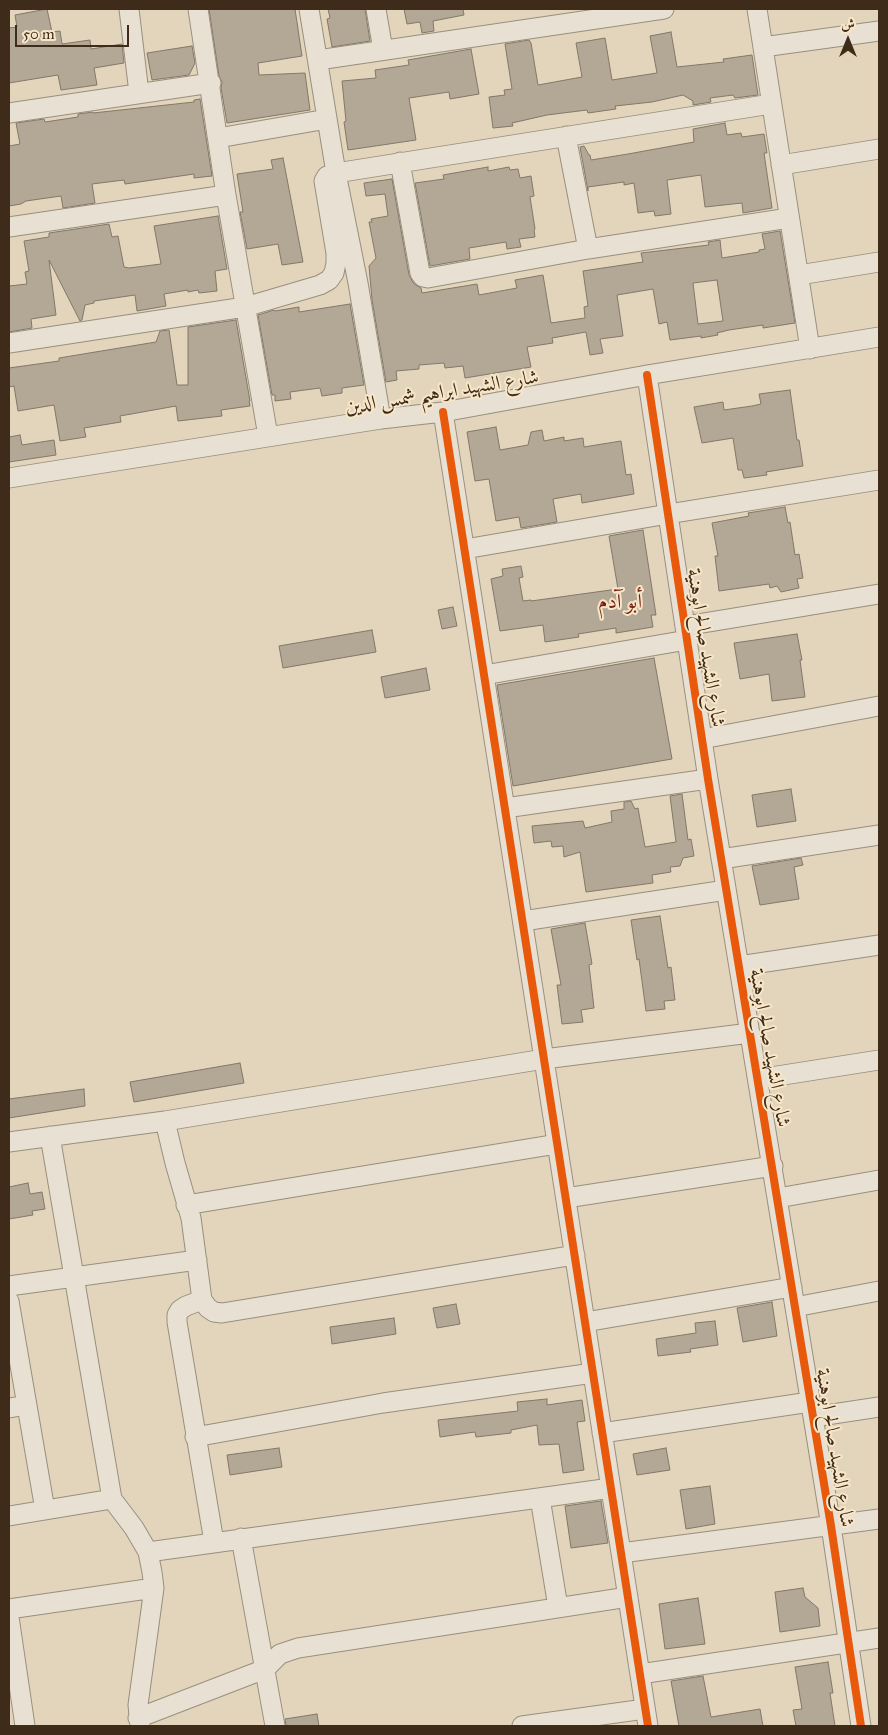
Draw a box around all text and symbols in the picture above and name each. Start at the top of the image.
scale bar [18,15,131,47]
north arrow [823,15,873,65]
text: ش [841,16,855,33]
text: 50 m [23,25,55,43]
street label: شارع الشهيد ابراهيم شمس الدين [343,366,541,420]
street label: شارع الشهيد صالح ابوهنية [681,567,729,729]
district label: أبو آدم [598,590,642,616]
street label: شارع الشهيد صالح ابوهنية [743,967,795,1129]
street label: شارع الشهيد صالح ابوهنية [810,1367,858,1529]

